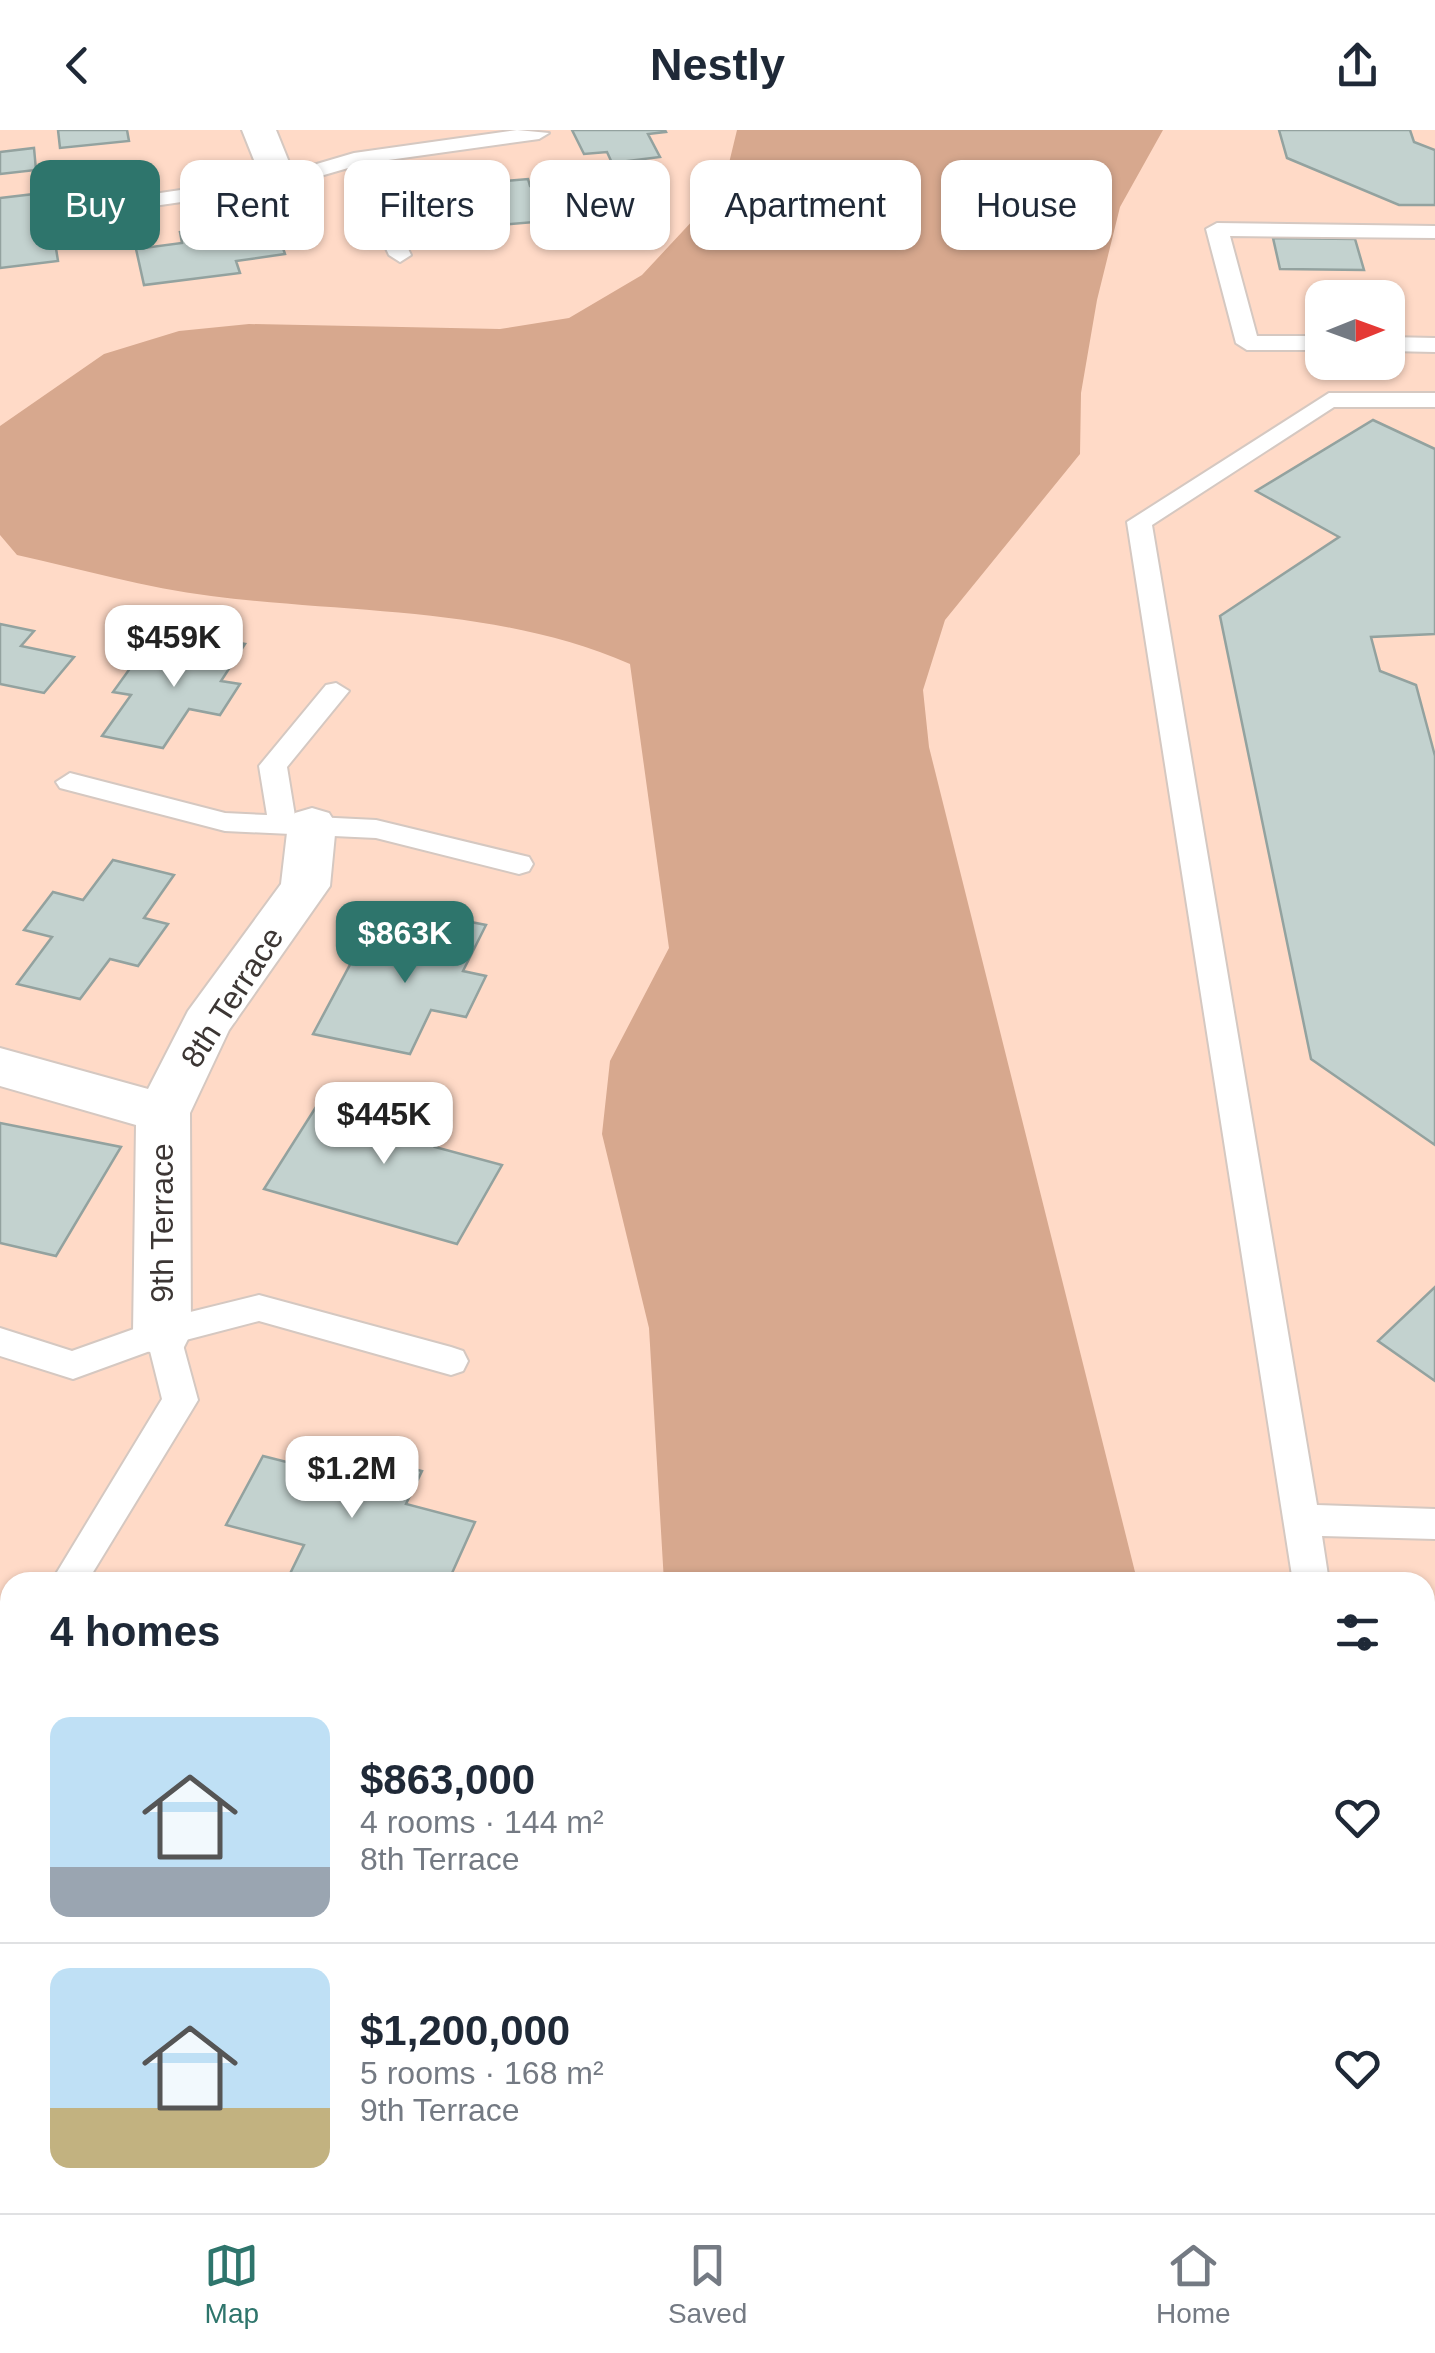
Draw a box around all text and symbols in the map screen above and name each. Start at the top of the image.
icon: back [50,38,105,93]
icon: share [1330,38,1385,93]
text: Nestly [650,39,785,90]
chip: Buy [30,160,160,250]
chip: Rent [180,160,324,250]
chip: Filters [344,160,510,250]
chip: New [530,160,670,250]
chip: Apartment [690,160,921,250]
chip: House [941,160,1112,250]
north arrow [1305,280,1405,380]
map controls [1305,280,1405,380]
pin: $459K [104,605,244,690]
text: $459K [127,619,221,655]
pin: $863K [335,901,475,986]
text: $863K [358,915,452,951]
street label: 8th Terrace [173,920,291,1074]
pin: $445K [314,1082,454,1167]
text: $445K [337,1096,431,1132]
street label: 9th Terrace [144,1143,180,1303]
pin: $1.2M [282,1436,422,1521]
text: $1.2M [308,1450,396,1486]
icon: filters [1330,1605,1385,1660]
text: 4 homes [50,1608,220,1655]
text: $863,000 [360,1756,535,1803]
icon: home [130,1757,250,1877]
icon: heart [1330,1790,1385,1845]
text: 4 rooms · 144 m² [360,1804,604,1840]
text: 8th Terrace [360,1841,520,1877]
text: $1,200,000 [360,2007,570,2054]
icon: home [130,2008,250,2128]
icon: heart [1330,2041,1385,2096]
text: 5 rooms · 168 m² [360,2055,604,2091]
text: 9th Terrace [360,2092,520,2128]
tab: Map [204,2238,259,2330]
tab: Saved [668,2238,747,2330]
tab: Home [1156,2238,1231,2330]

